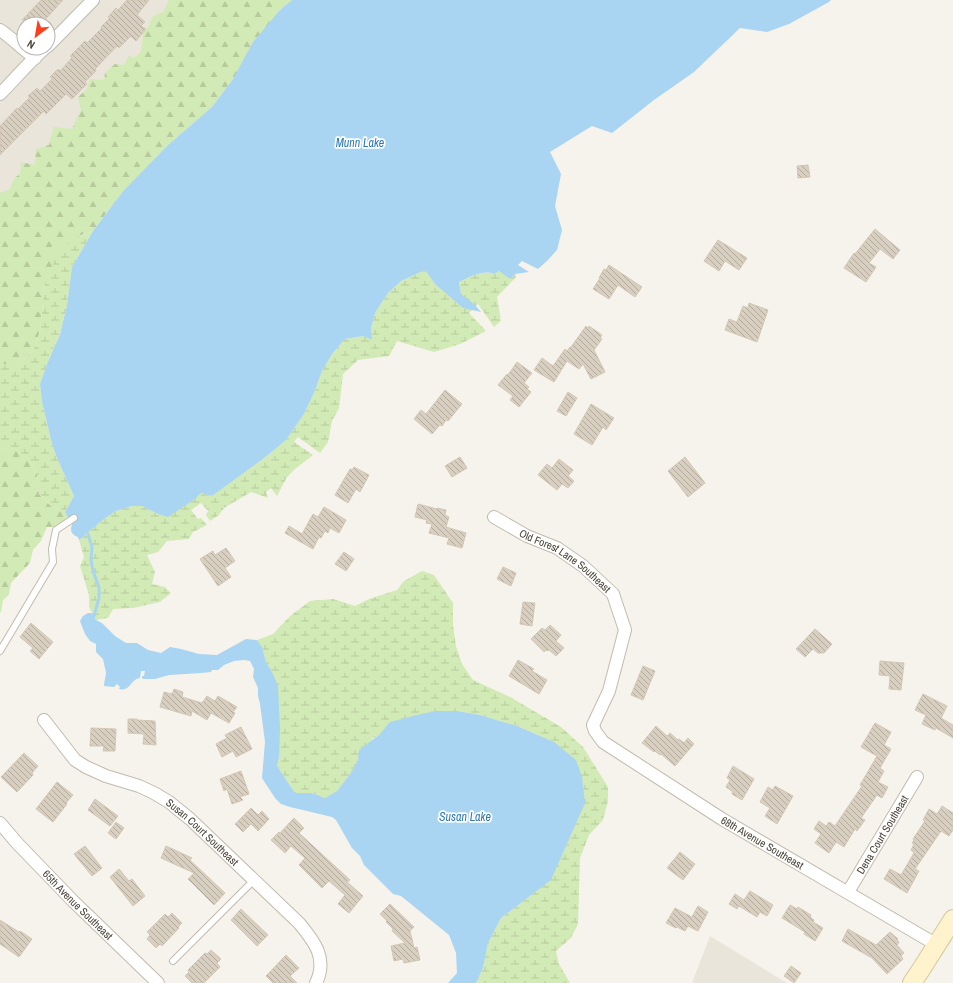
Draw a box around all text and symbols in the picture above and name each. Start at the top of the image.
north arrow [16,16,56,56]
text: N [24,37,37,52]
water label: Munn Lake [336,135,385,151]
street label: Old Forest Lane Southeast [517,526,614,596]
street label: Dena Court Southeast [853,792,912,877]
street label: Susan Court Southeast [163,795,242,869]
water label: Susan Lake [439,809,492,825]
street label: 68th Avenue Southeast [718,813,807,873]
street label: 65th Avenue Southeast [40,867,116,943]

